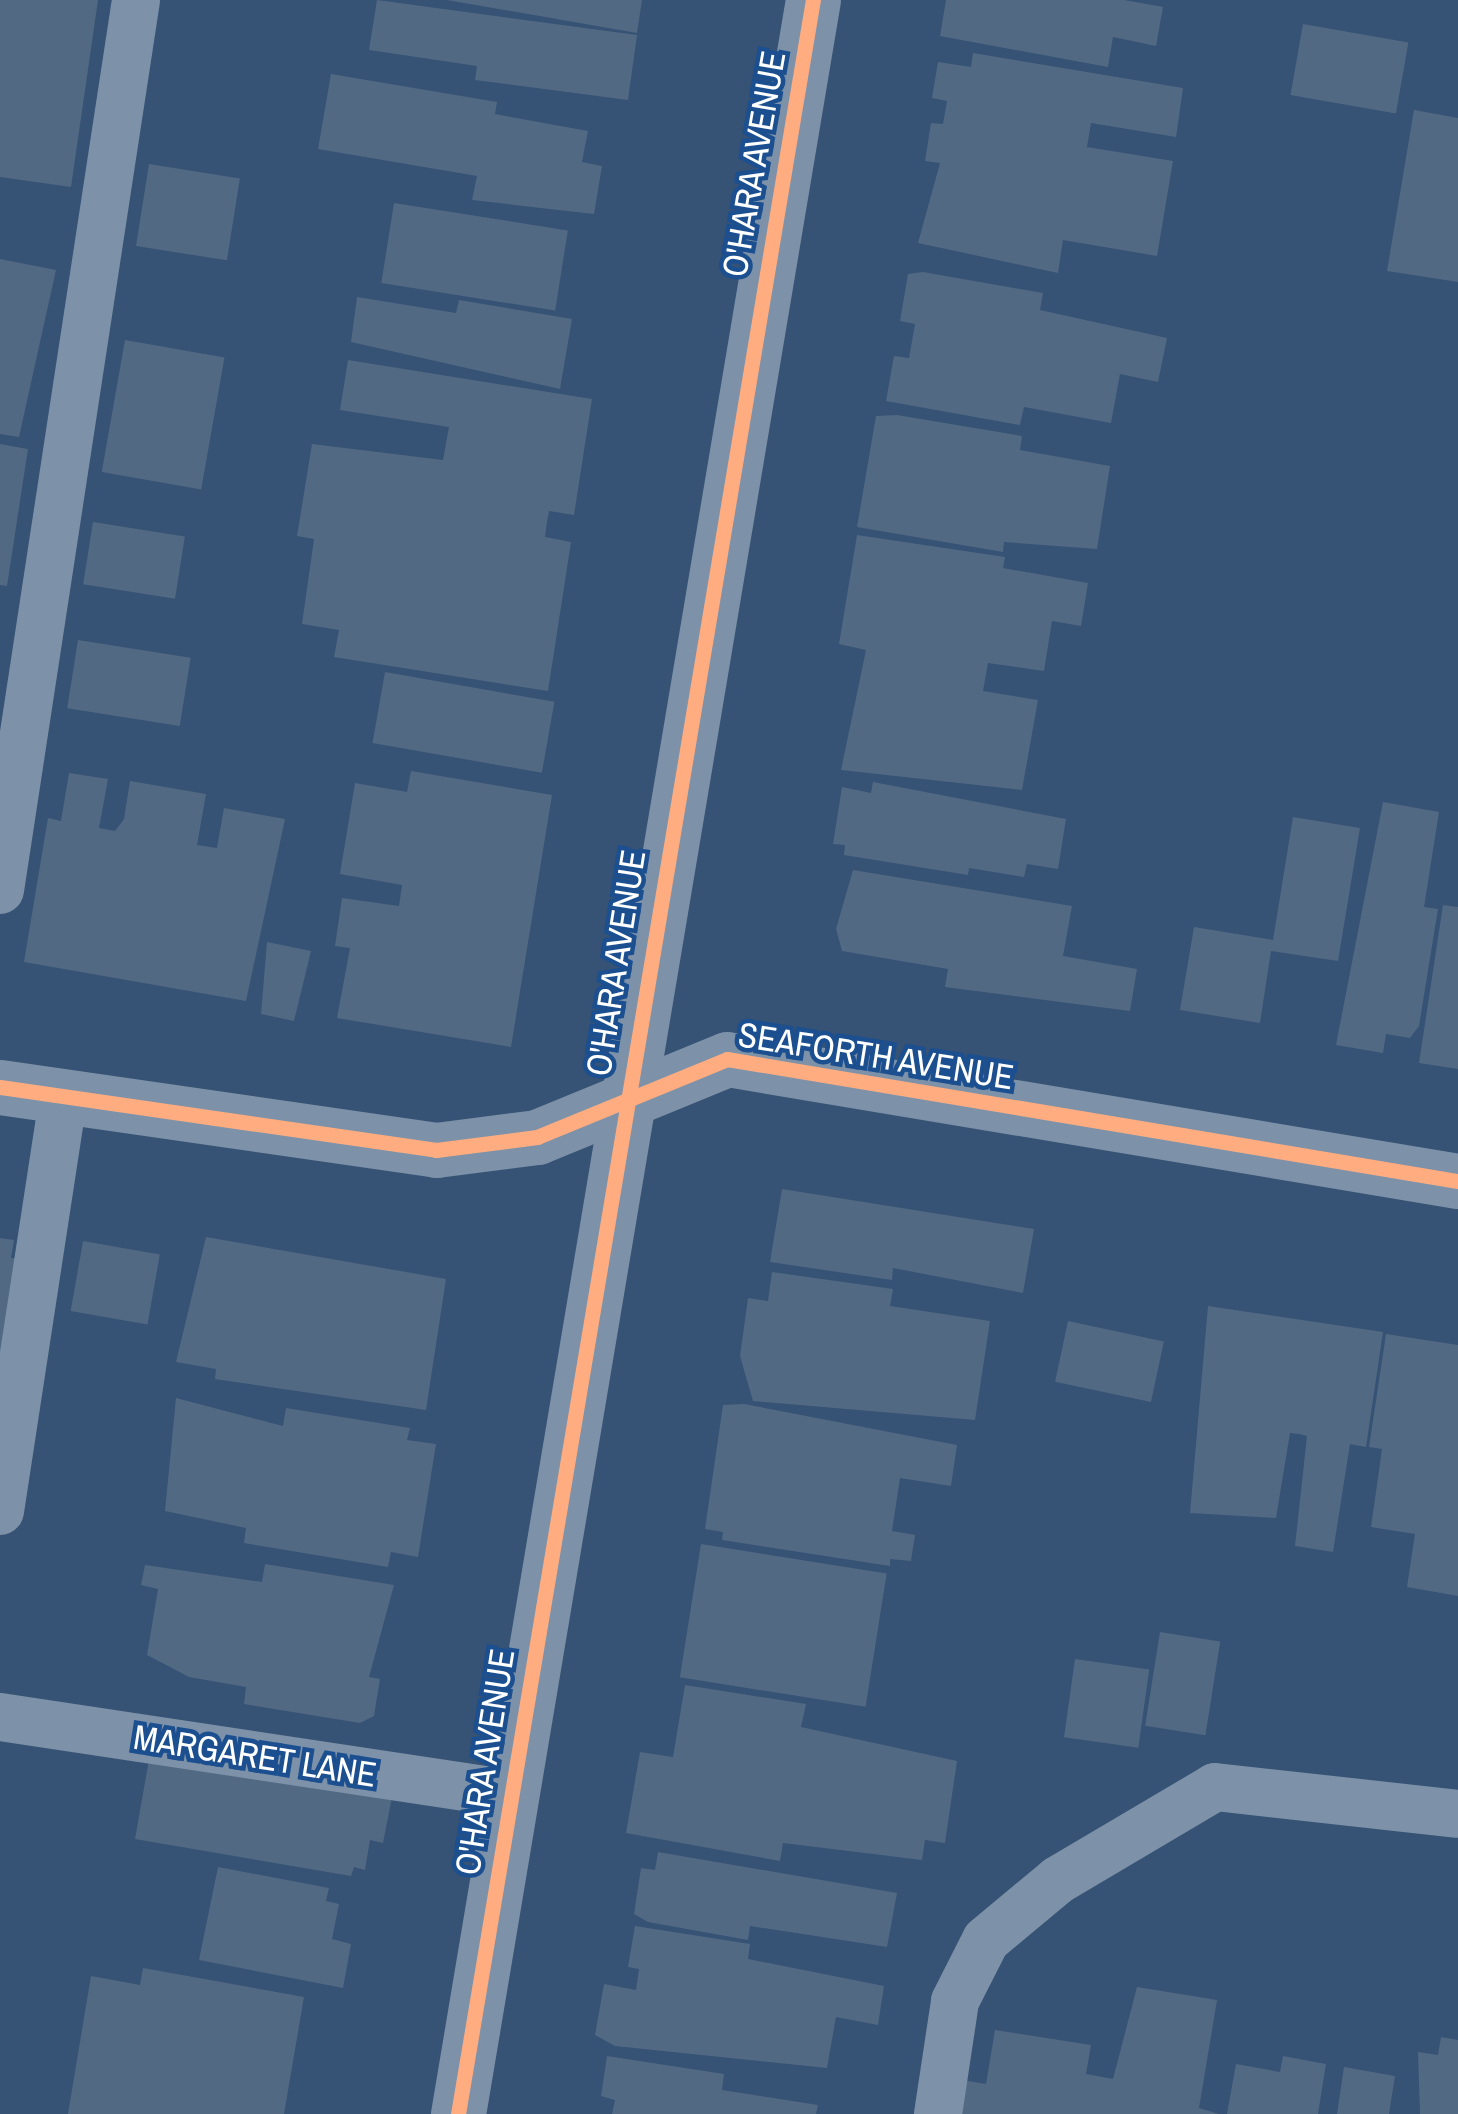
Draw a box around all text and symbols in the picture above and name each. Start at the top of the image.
street label: O'HARA AVENUE [713,46,795,282]
street label: O'HARA AVENUE [577,845,655,1081]
street label: SEAFORTH AVENUE [735,1013,1017,1099]
street label: O'HARA AVENUE [446,1644,524,1880]
street label: MARGARET LANE [130,1716,380,1796]

